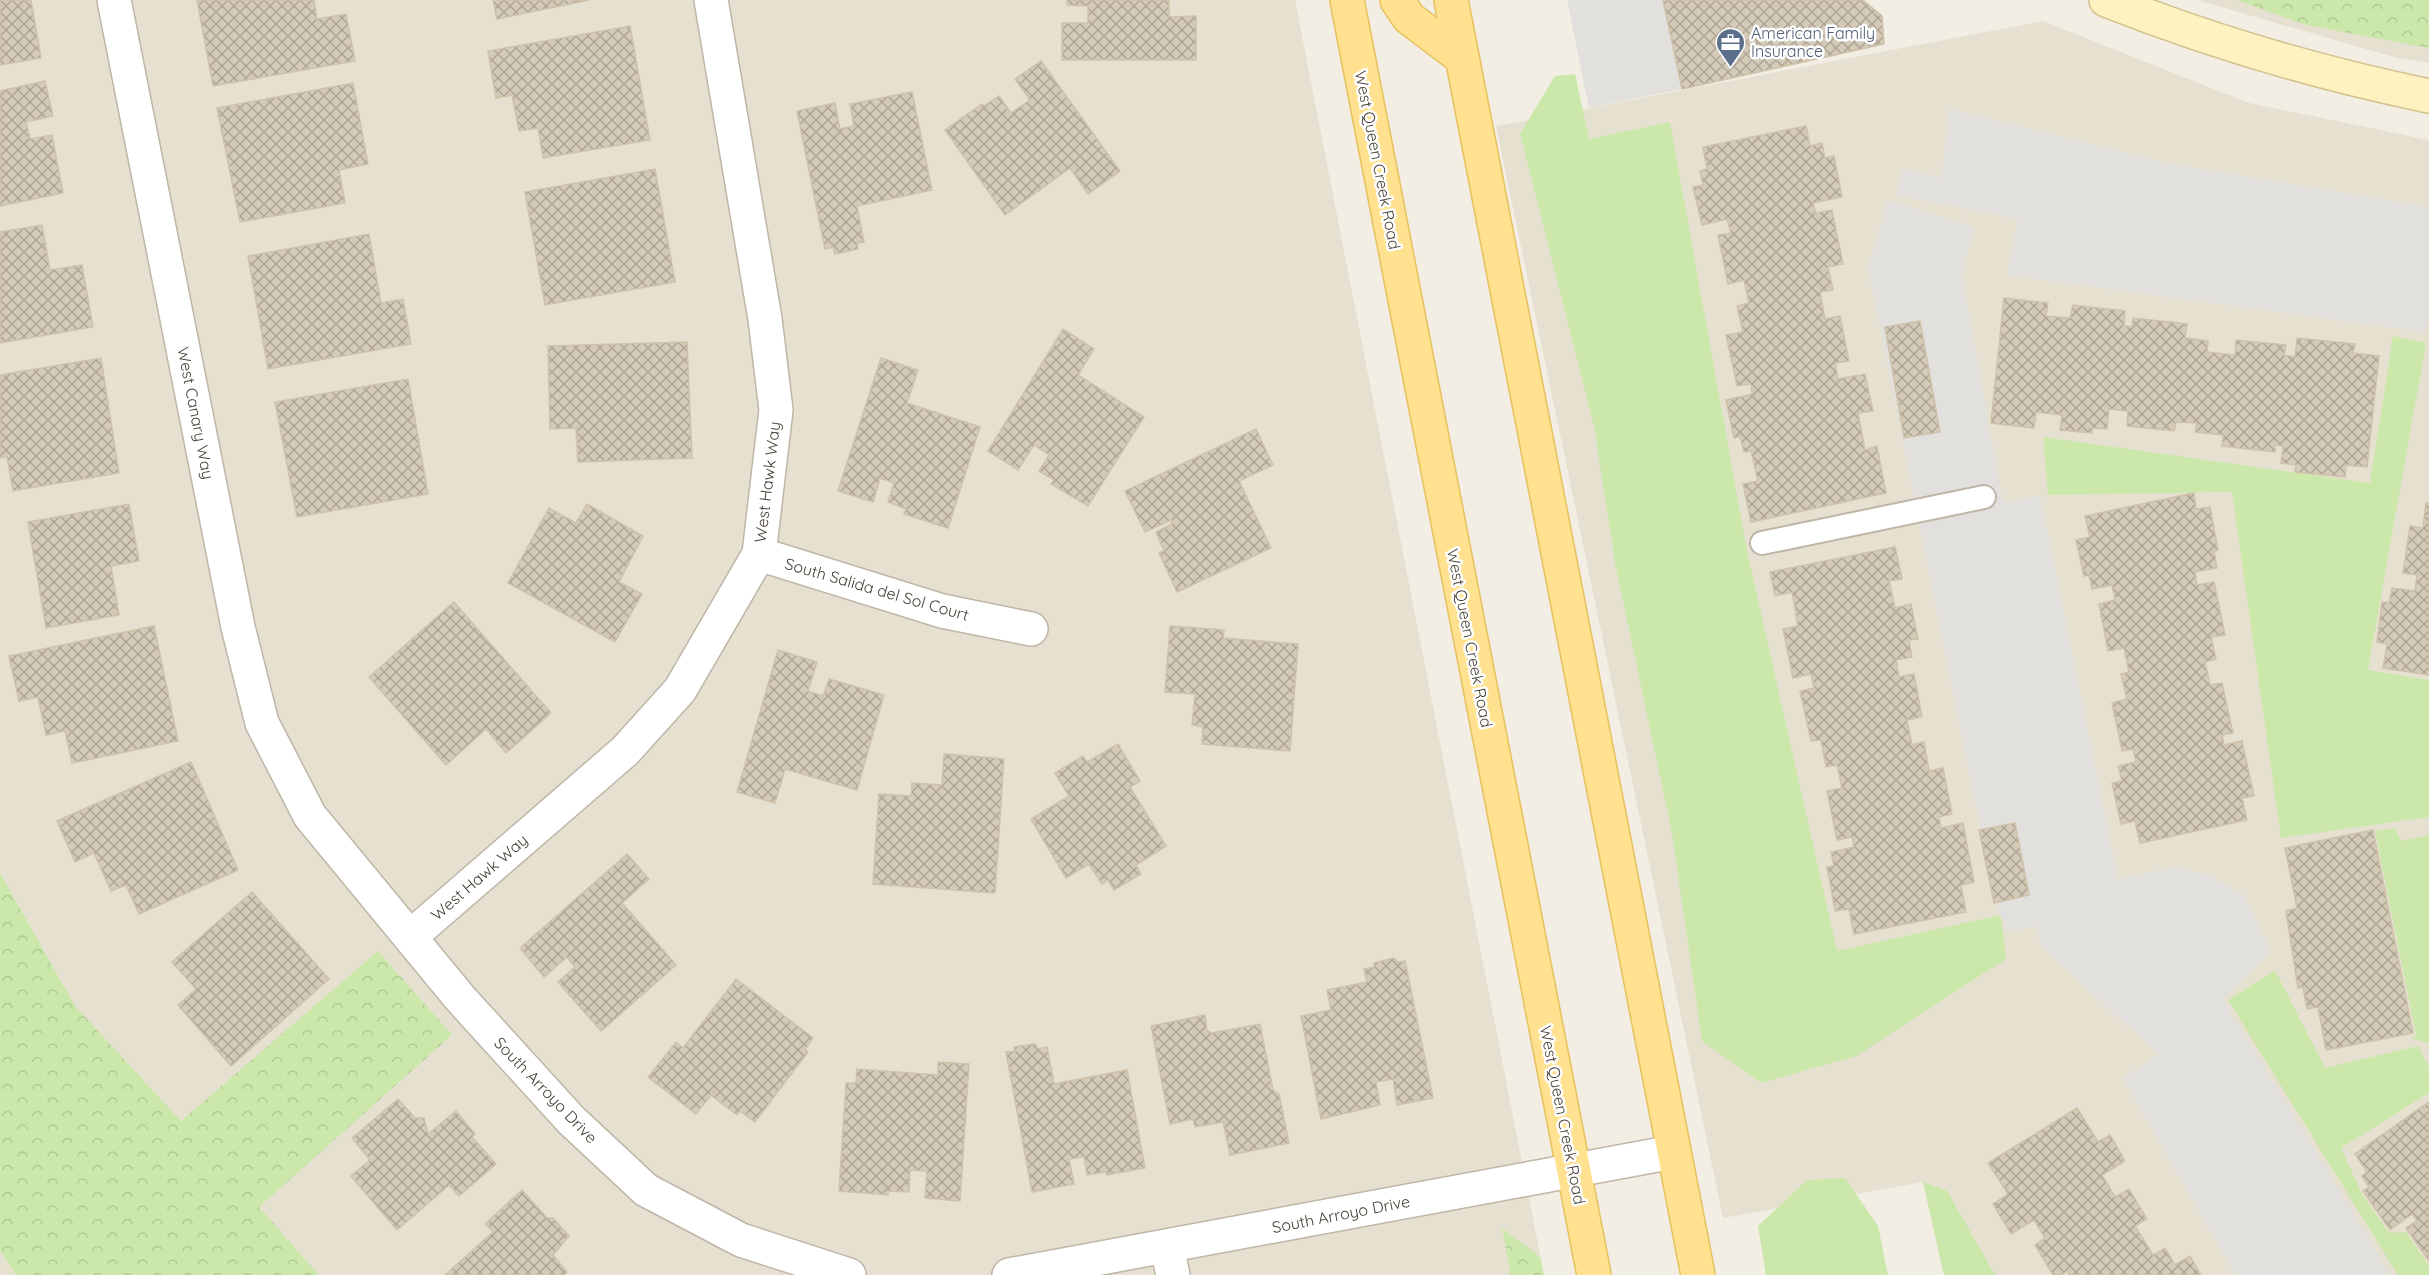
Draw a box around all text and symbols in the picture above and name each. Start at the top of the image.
place label: American Family Insurance [1751,23,1875,61]
office icon: American Family Insurance [1714,26,1746,68]
street label: West Queen Creek Road [1351,69,1405,251]
street label: West Canary Way [173,345,219,481]
street label: West Hawk Way [750,420,784,544]
street label: West Queen Creek Road [1443,547,1497,729]
street label: South Salida del Sol Court [783,553,971,625]
street label: West Hawk Way [427,830,531,924]
street label: West Queen Creek Road [1536,1024,1590,1206]
street label: South Arroyo Drive [490,1033,602,1147]
street label: South Arroyo Drive [1270,1191,1412,1237]

